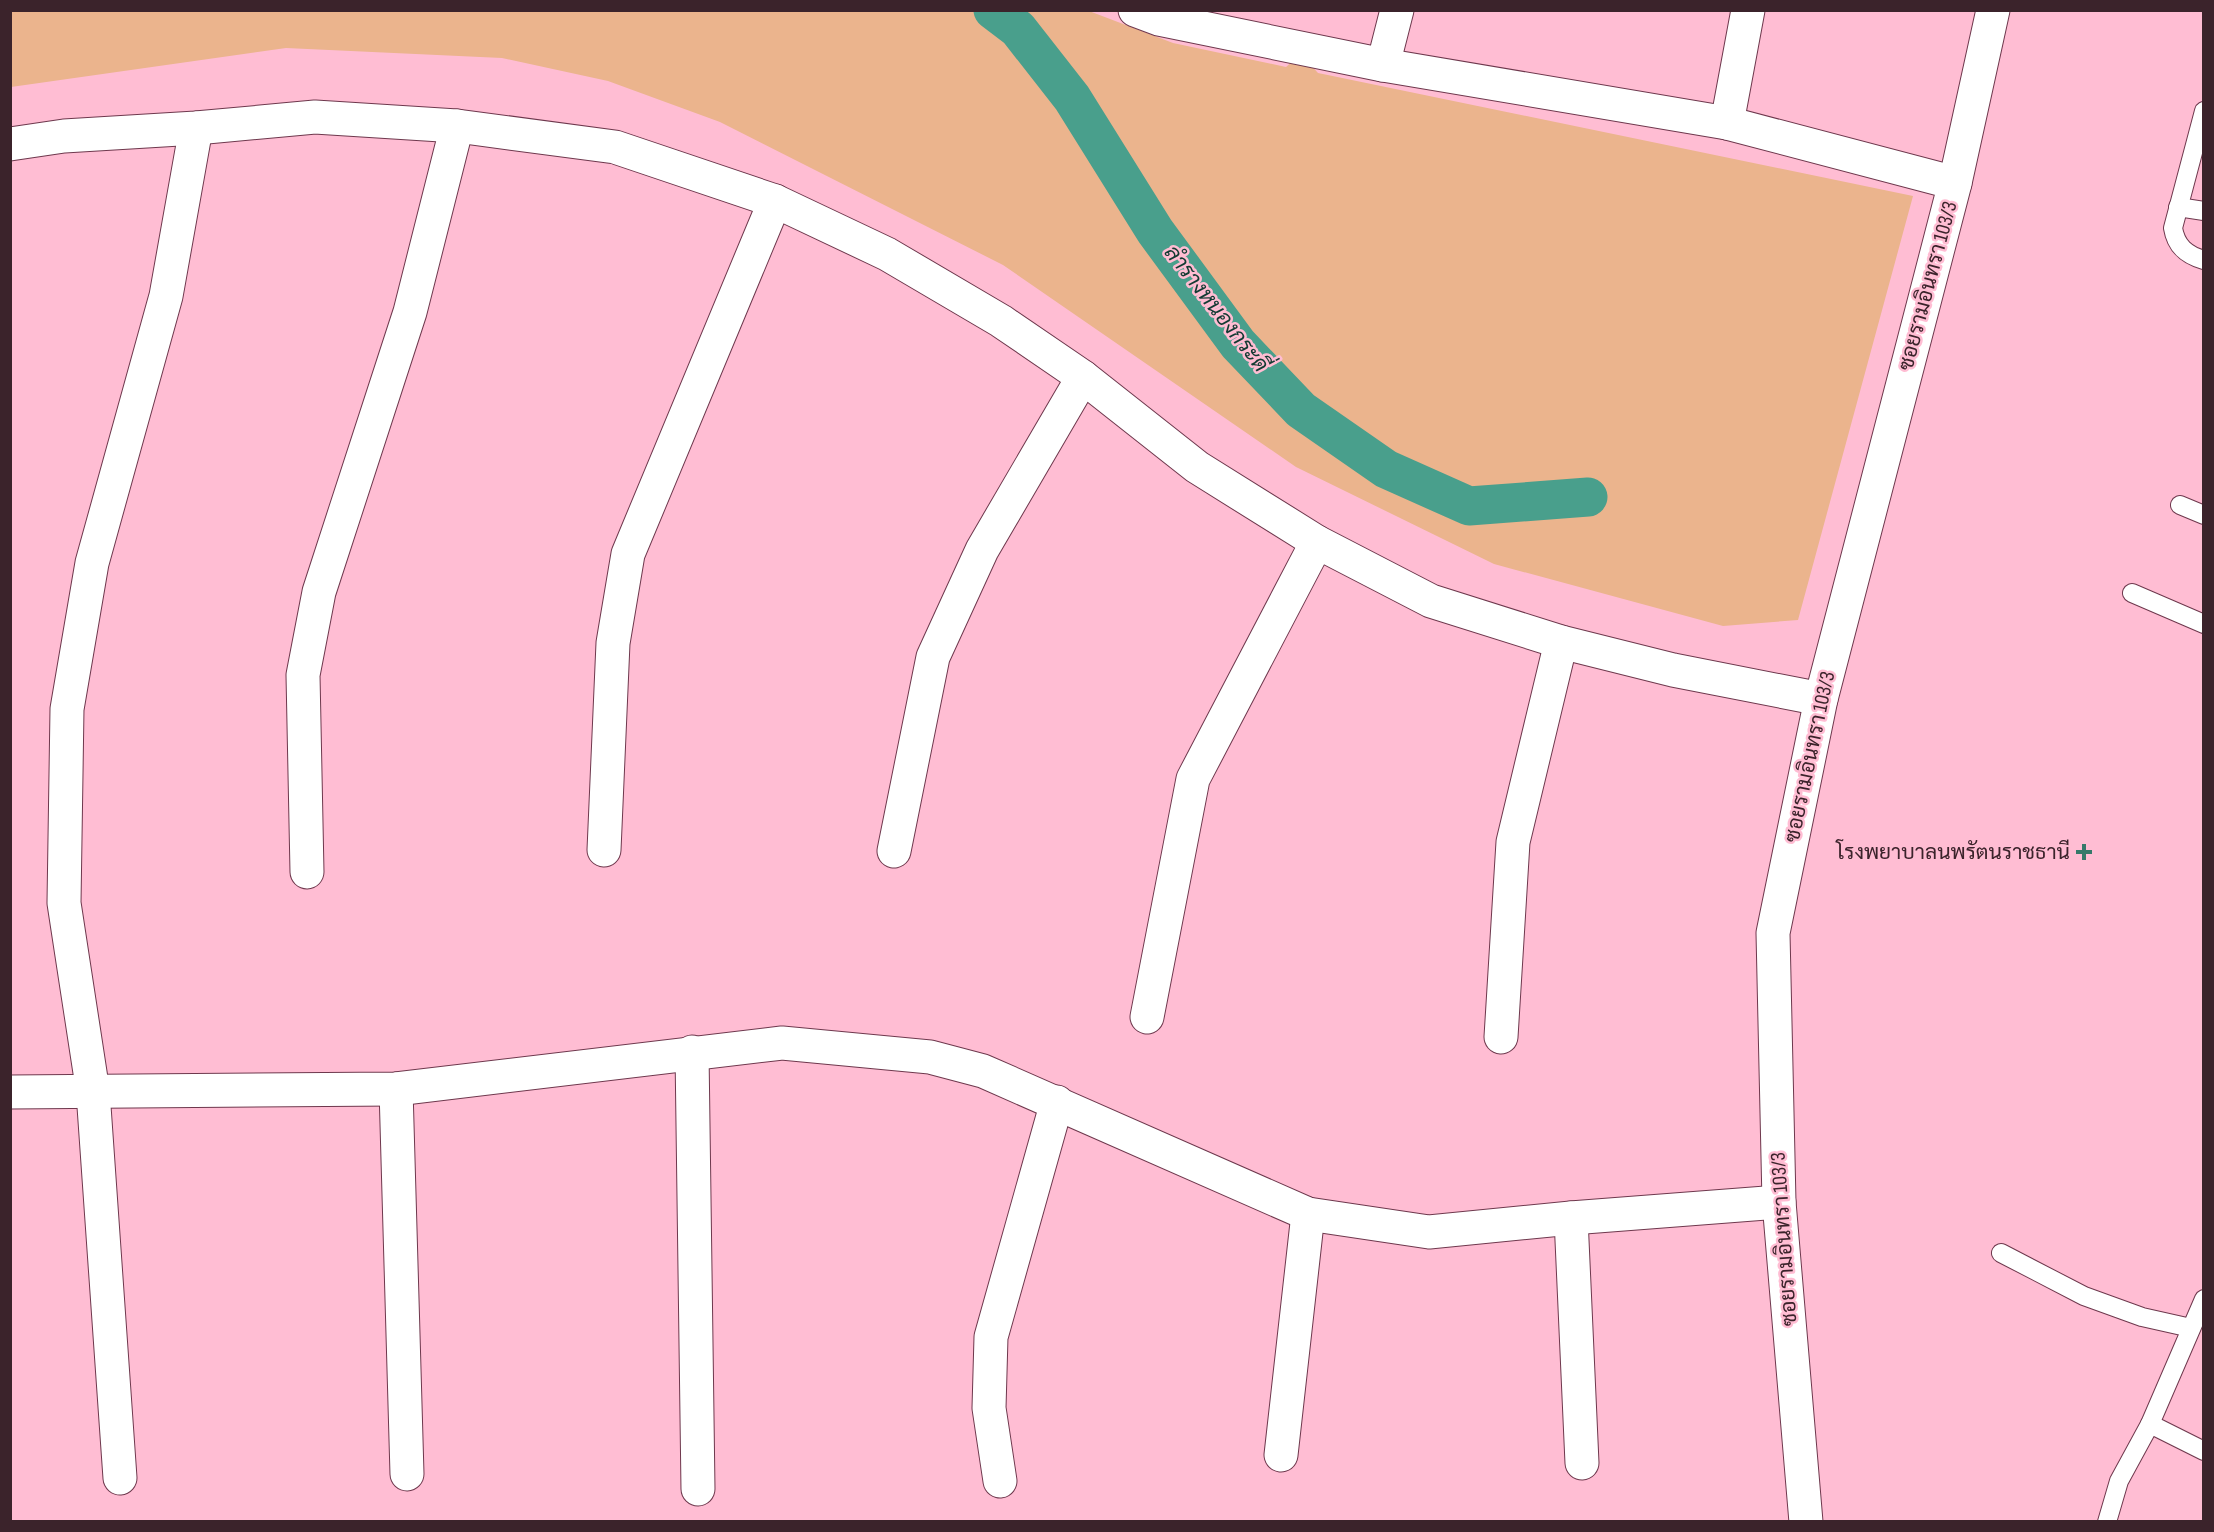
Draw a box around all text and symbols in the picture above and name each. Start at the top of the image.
street label: ซอยรามอินทรา 103/3 [1893,199,1963,373]
water label: ลำรางหนองกระดี่ [1158,236,1281,380]
street label: ซอยรามอินทรา 103/3 [1780,669,1840,845]
place label: โรงพยาบาลนพรัตนราชธานี [1835,839,2070,865]
marker: โรงพยาบาลนพรัตนราชธานี [2075,843,2093,861]
street label: ซอยรามอินทรา 103/3 [1765,1151,1803,1327]

